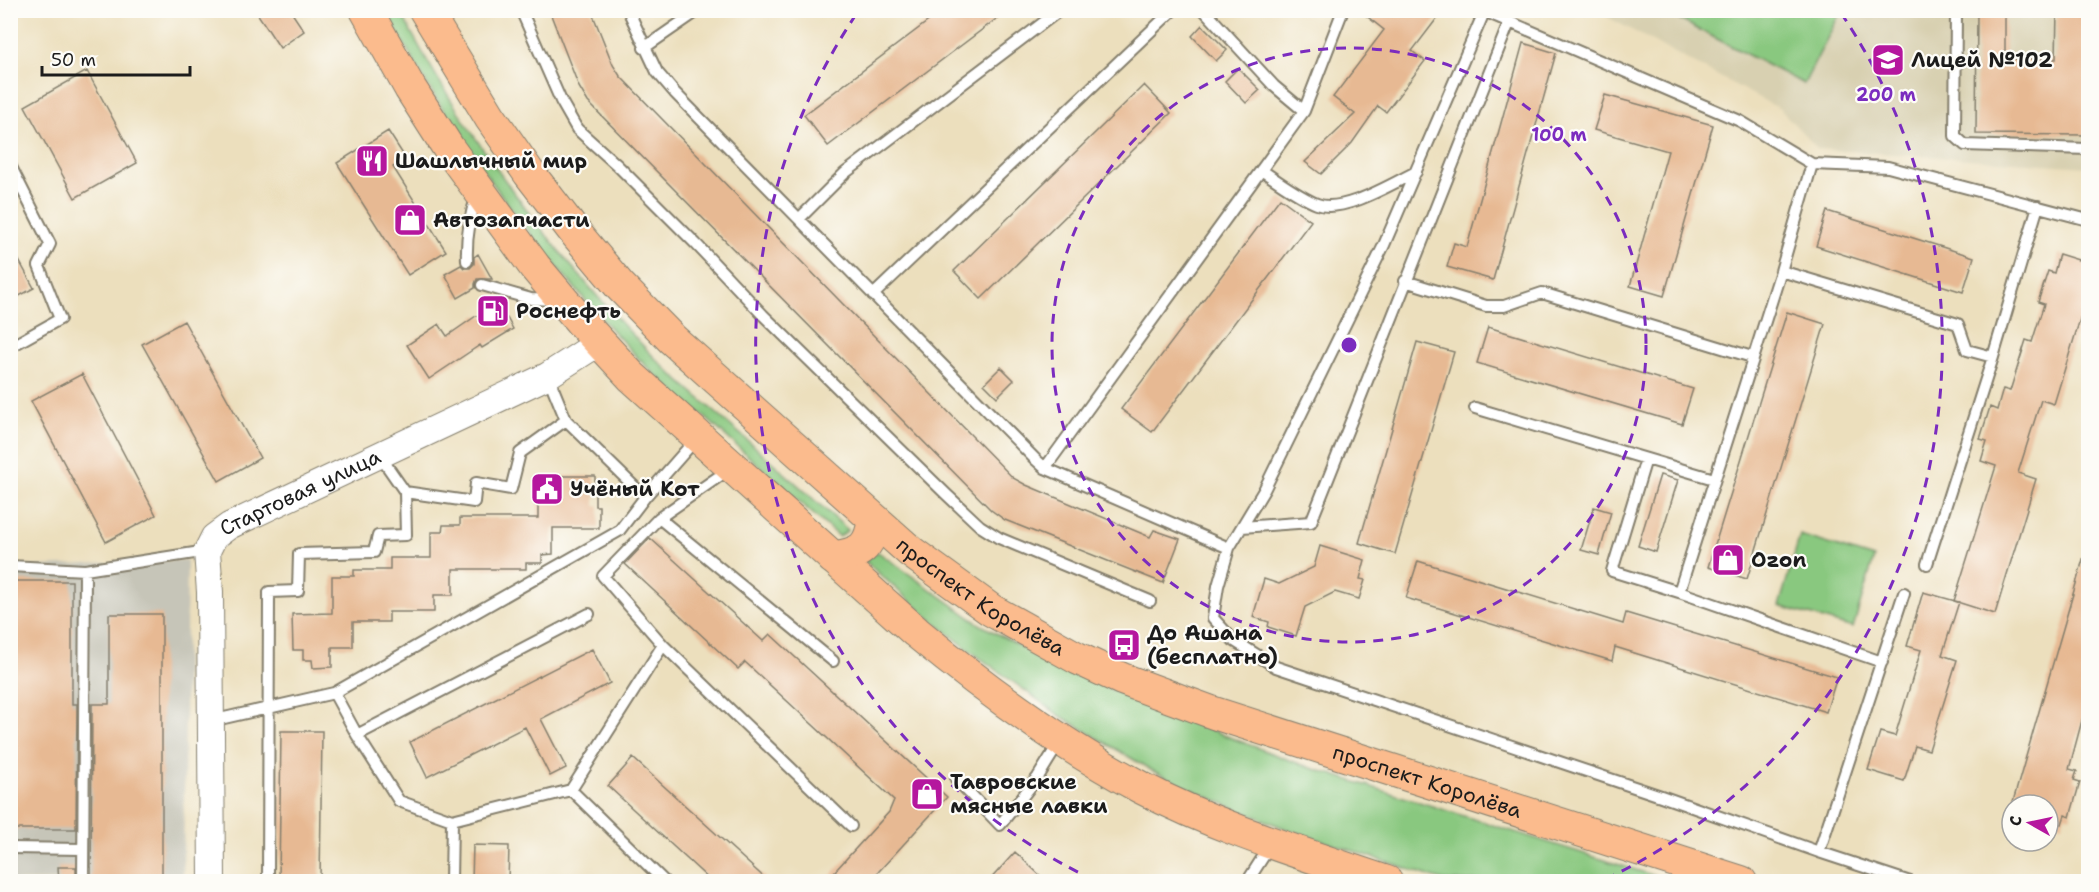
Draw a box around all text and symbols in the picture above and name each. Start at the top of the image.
scale bar [42,39,190,77]
school or university icon: Лицей №102 [1870,42,1906,78]
place label: Лицей №102 [1911,46,2053,74]
text: 50 m [51,48,96,72]
text: 200 m [1856,83,1917,107]
text: 100 m [1531,123,1587,147]
restaurant icon: Шашлычный мир [354,143,390,179]
place label: Шашлычный мир [395,147,587,175]
shop icon: Автозапчасти [392,202,428,238]
place label: Автозапчасти [433,206,590,234]
fuel station icon: Роснефть [475,293,511,329]
place label: Роснефть [516,297,621,325]
centre of rings [1339,335,1359,355]
street label: Стартовая улица [214,442,385,543]
public building icon: Учёный Кот [529,471,565,507]
place label: Учёный Кот [570,475,700,503]
street label: проспект Королёва [890,531,1070,663]
shop icon: Ozon [1710,542,1746,578]
place label: Ozon [1751,546,1806,574]
place label: До Ашана (бесплатно) [1147,619,1278,671]
bus stop icon: До Ашана (бесплатно) [1106,627,1142,663]
street label: проспект Королёва [1329,738,1525,825]
place label: Тавровские мясные лавки [950,768,1108,820]
shop icon: Тавровские мясные лавки [909,776,945,812]
north arrow [2000,793,2060,853]
text: С [2005,814,2027,827]

